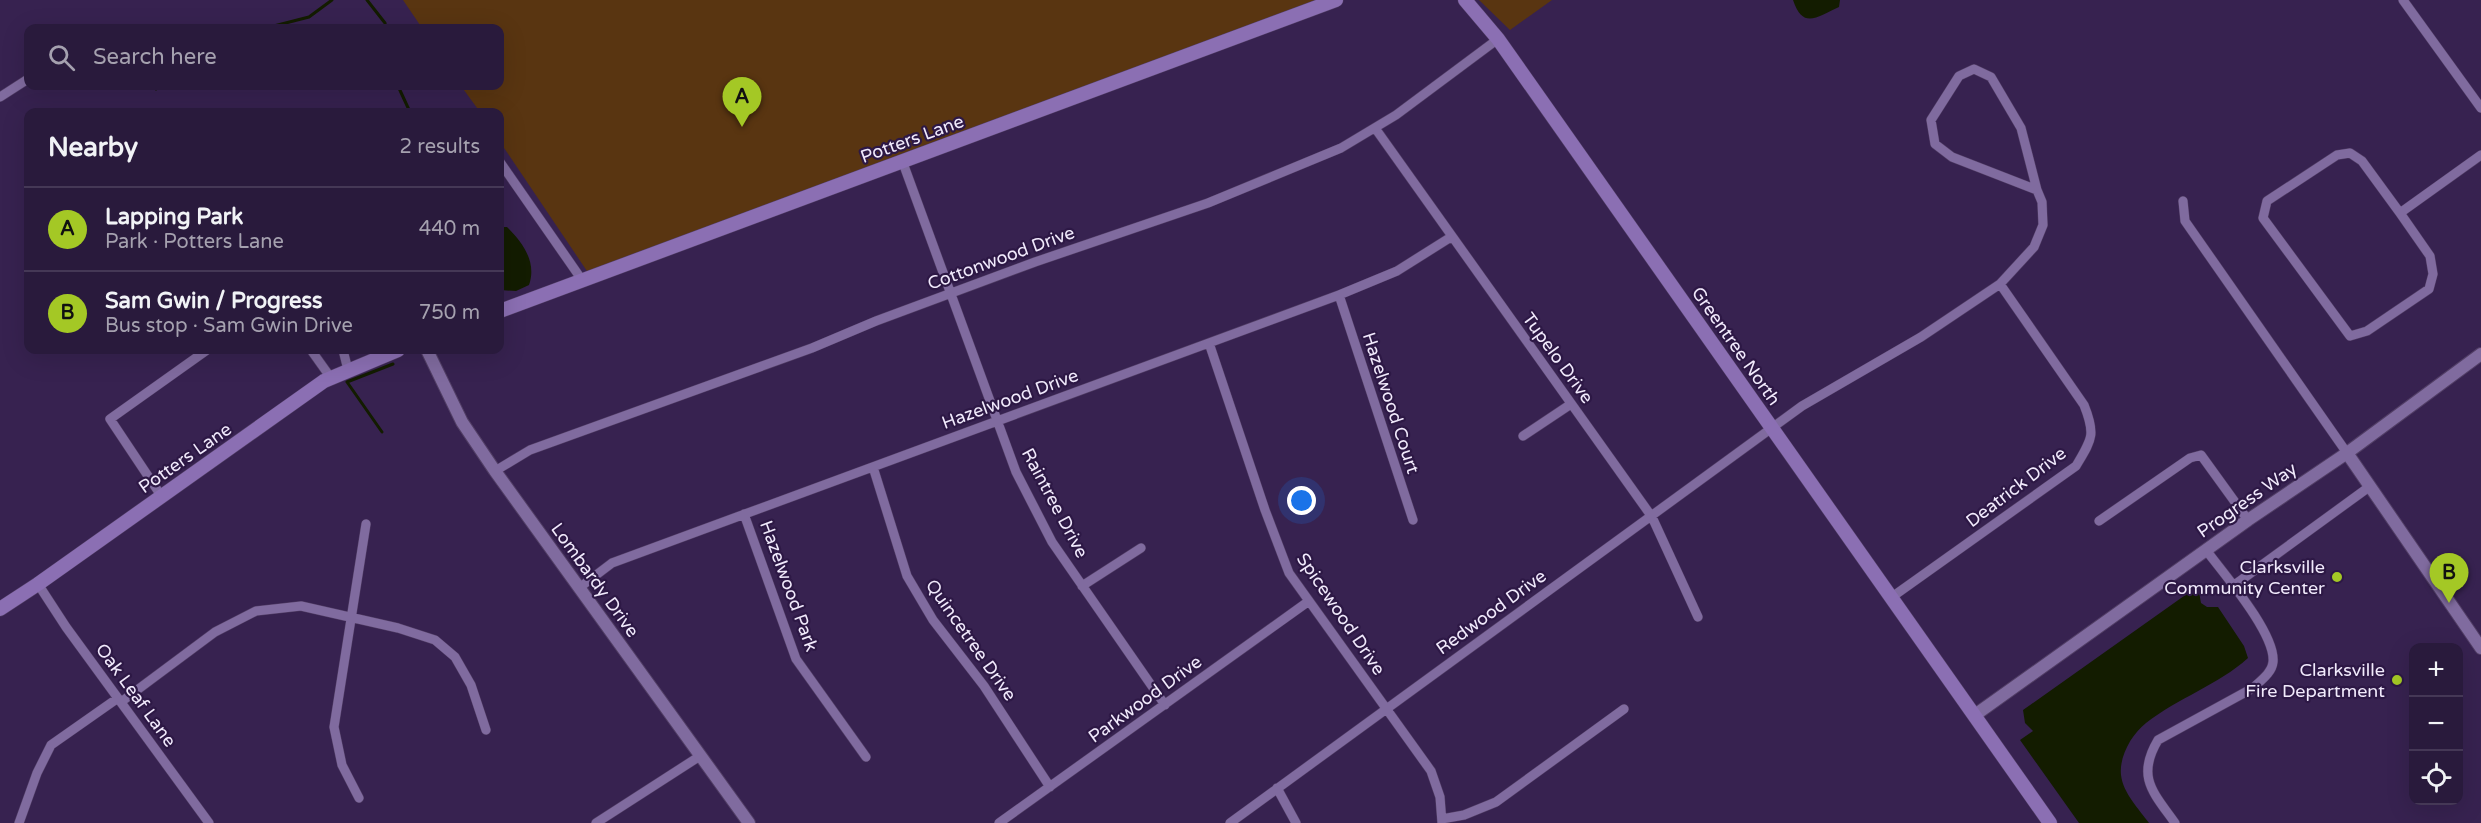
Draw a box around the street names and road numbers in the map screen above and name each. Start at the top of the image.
street label: Potters Lane [857,110,967,168]
street label: Cottonwood Drive [924,221,1078,295]
street label: Greentree North [1687,282,1785,410]
street label: Tupelo Drive [1518,308,1598,408]
street label: Hazelwood Court [1358,330,1424,477]
street label: Hazelwood Drive [939,364,1081,434]
street label: Potters Lane [134,418,236,498]
street label: Deatrick Drive [1961,442,2071,532]
street label: Raintree Drive [1017,444,1093,562]
street label: Progress Way [2193,457,2301,542]
street label: Hazelwood Park [755,517,823,655]
street label: Lombardy Drive [546,519,644,641]
street label: Spicewood Drive [1292,549,1390,679]
street label: Redwood Drive [1432,565,1550,659]
street label: Quincetree Drive [921,575,1021,705]
street label: Oak Leaf Lane [91,639,181,751]
street label: Parkwood Drive [1084,650,1206,748]

